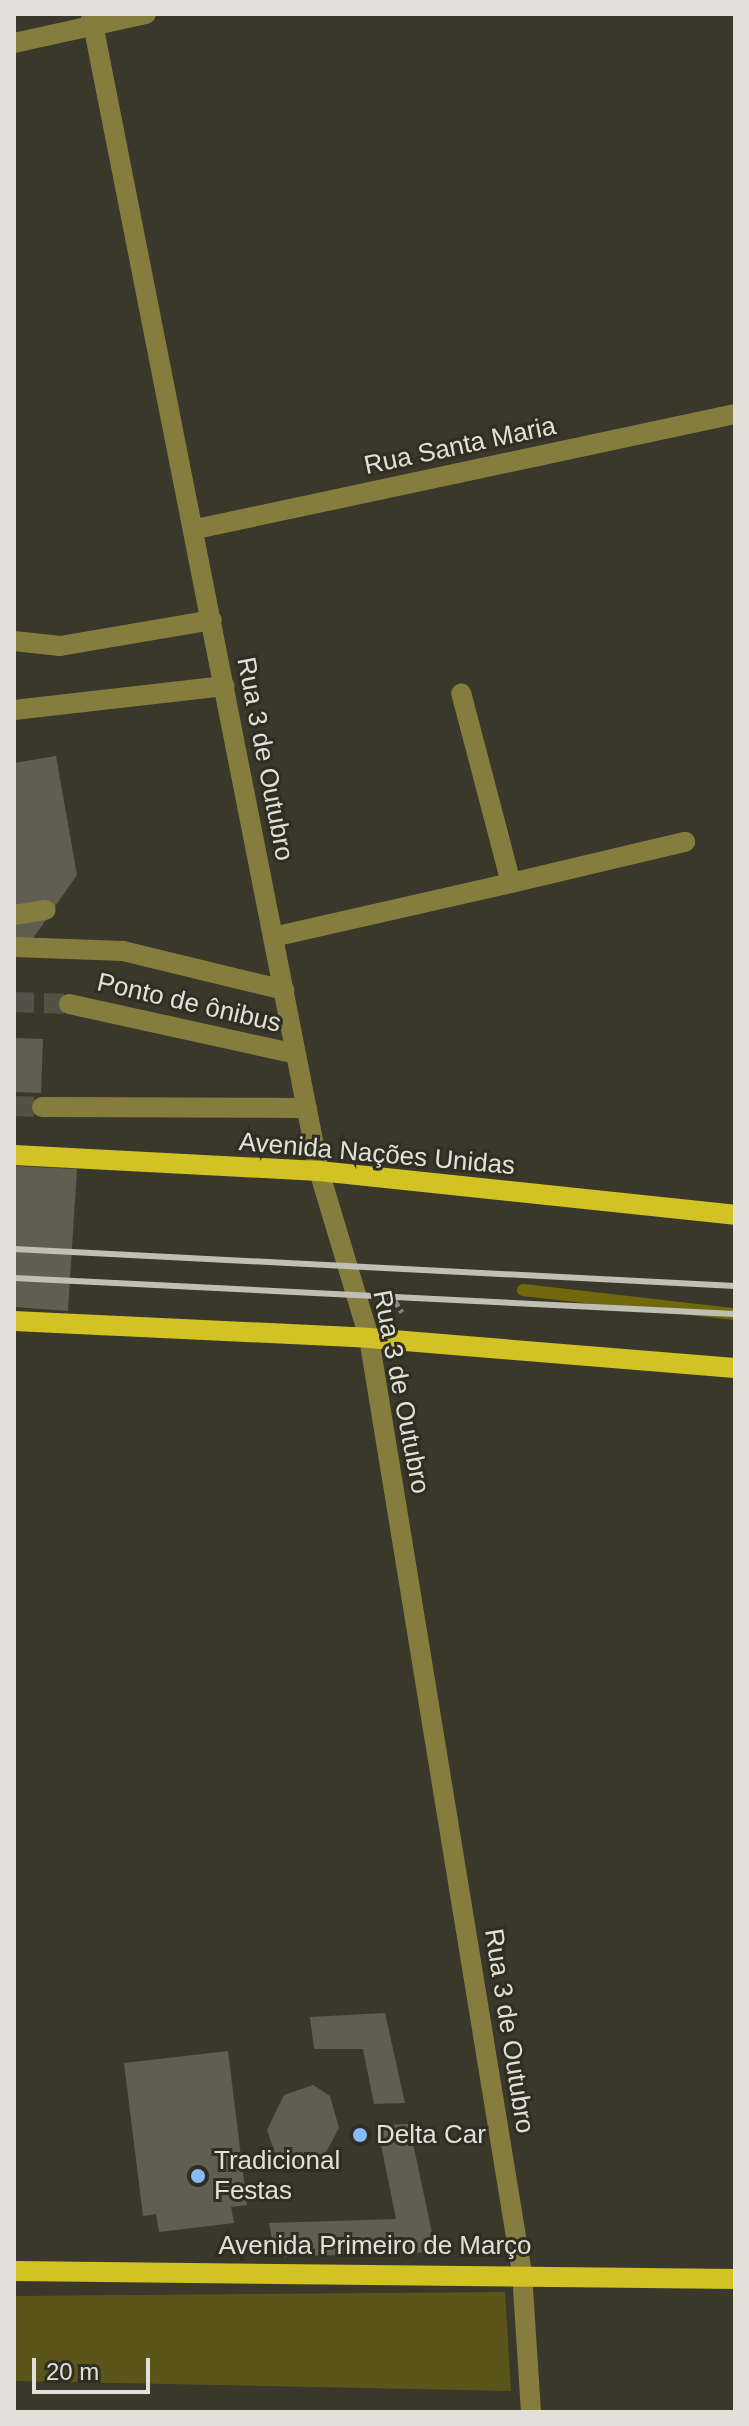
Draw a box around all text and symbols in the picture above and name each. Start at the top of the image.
street label: Rua Santa Maria [361,410,559,482]
street label: Rua 3 de Outubro [230,655,300,863]
street label: Ponto de ônibus [94,967,284,1039]
street label: Avenida Nações Unidas [238,1126,516,1182]
street label: Rua 3 de Outubro [366,1288,436,1496]
street label: Rua 3 de Outubro [477,1926,541,2136]
place label: Delta Car [376,2119,486,2151]
marker: Delta Car [351,2126,369,2144]
place label: Tradicional Festas [214,2145,340,2206]
marker: Tradicional Festas [189,2167,207,2185]
street label: Avenida Primeiro de Março [218,2230,532,2262]
scale bar [36,2342,154,2392]
text: 20 m [46,2358,99,2385]

